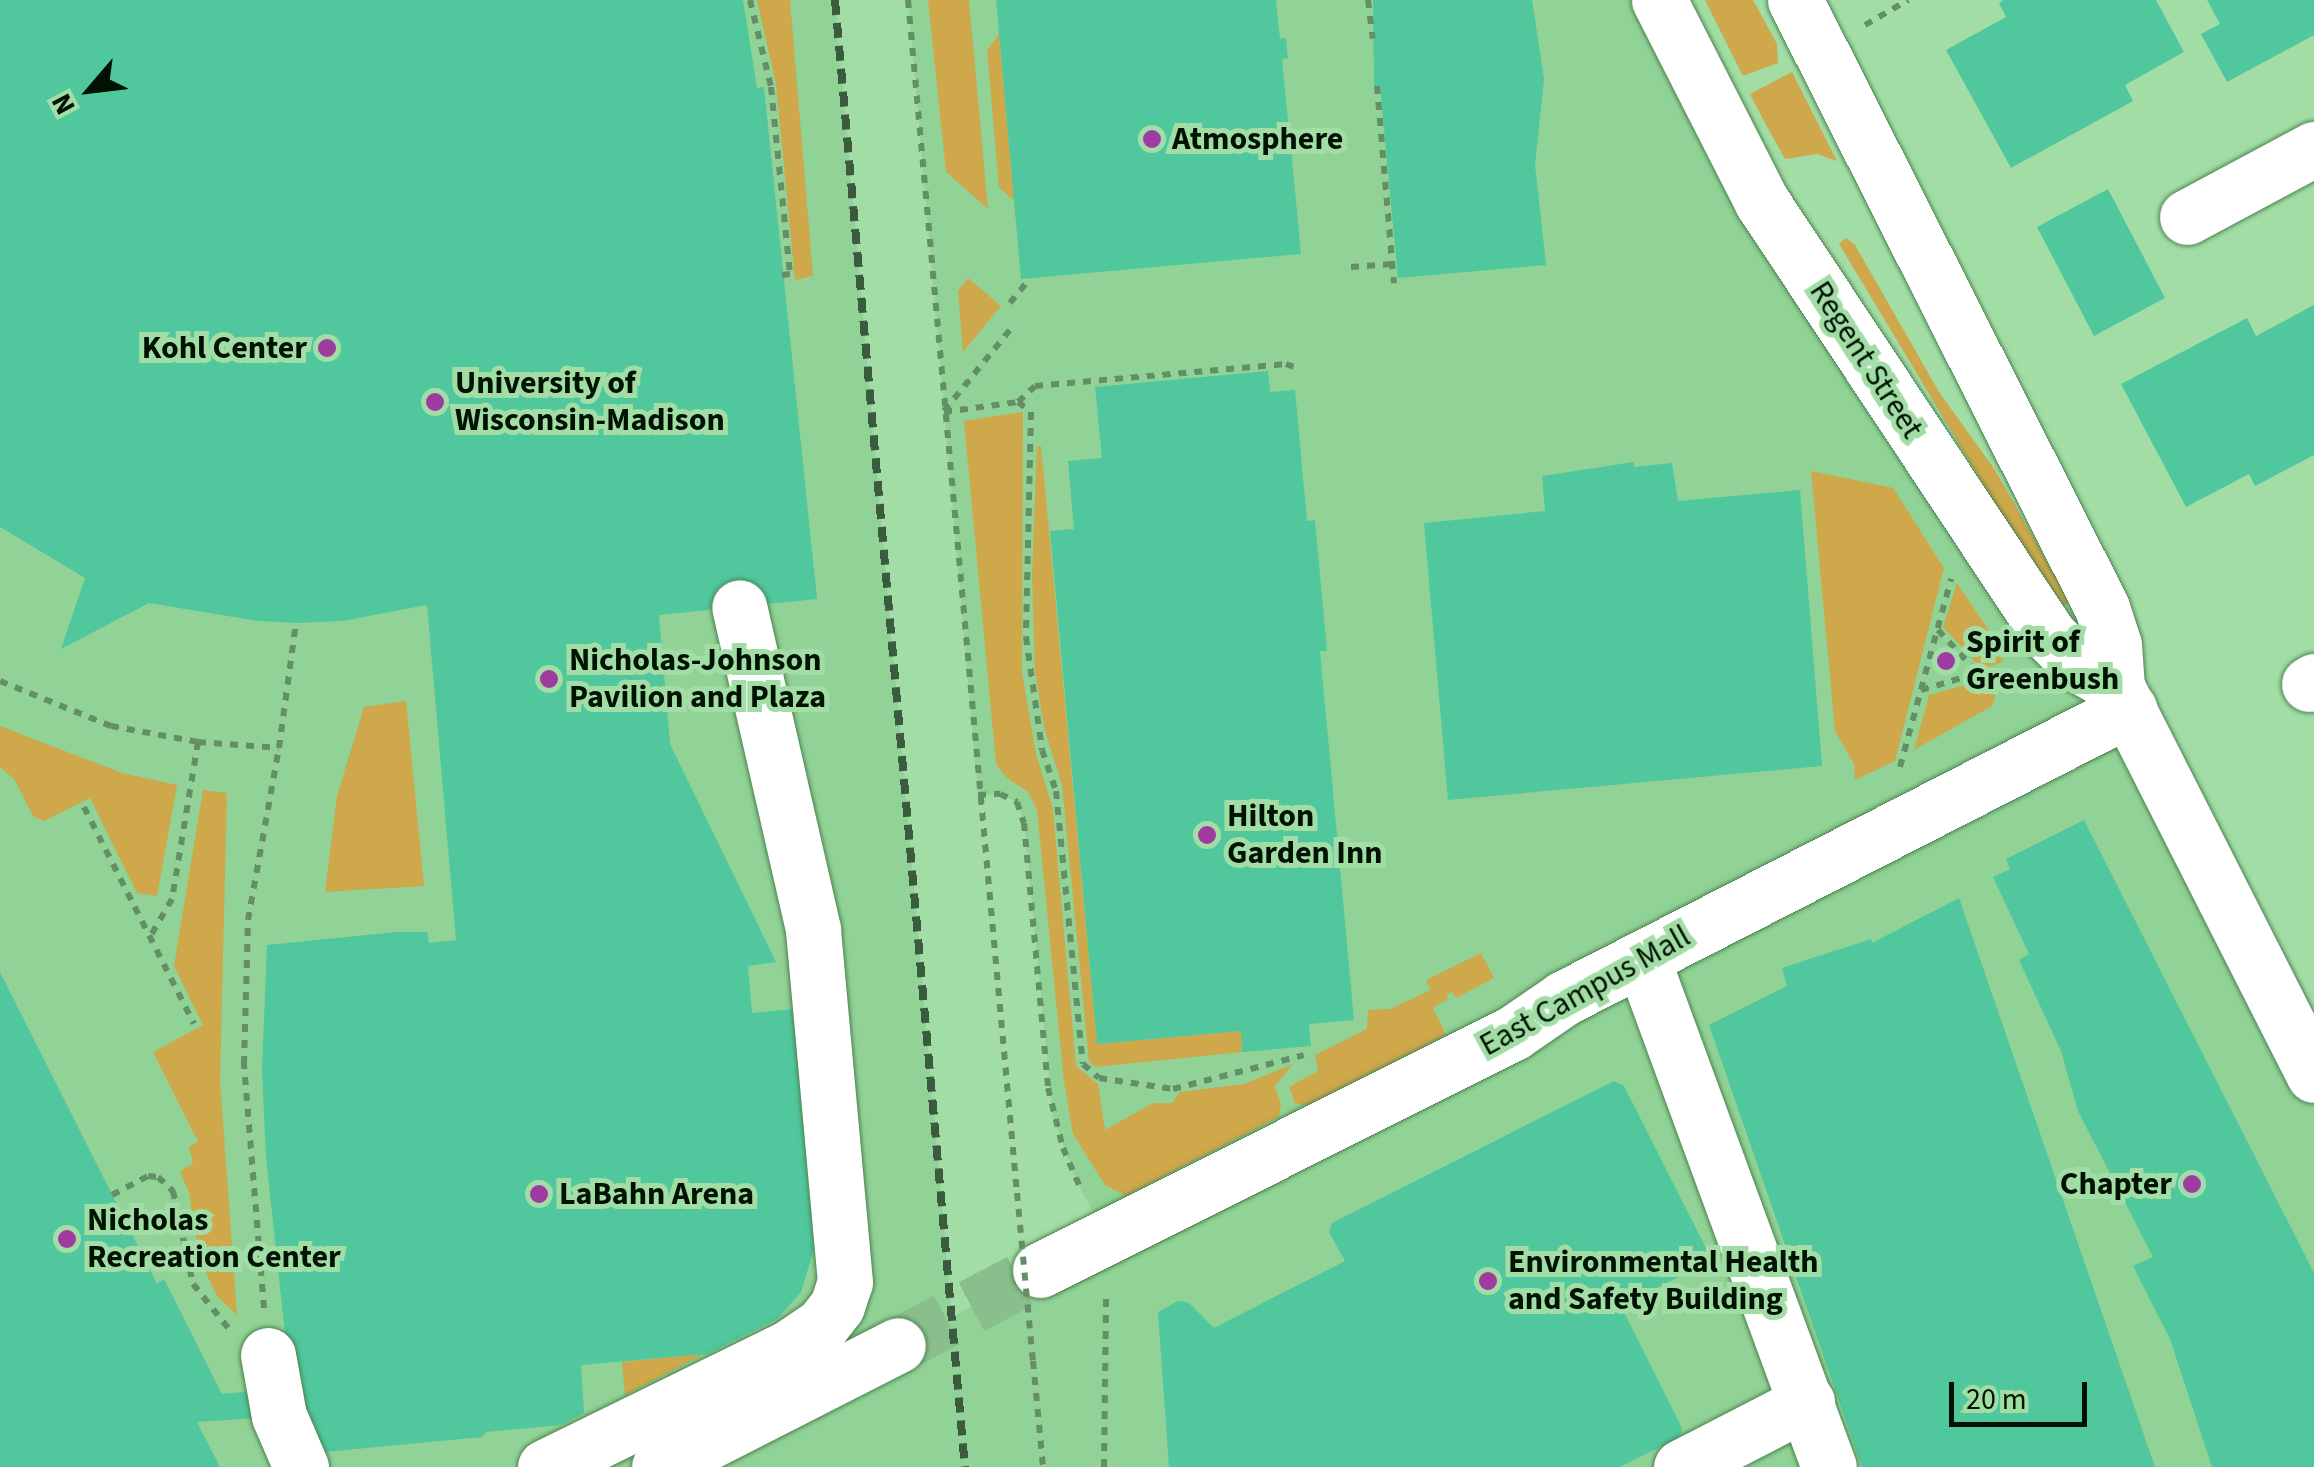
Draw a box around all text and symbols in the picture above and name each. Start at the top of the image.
north arrow [40,40,140,140]
text: N [41,86,86,122]
place label: Atmosphere [1172,120,1343,158]
marker: Atmosphere [1141,128,1163,150]
street label: Regent Street [1801,274,1931,446]
place label: Kohl Center [142,329,307,367]
marker: Kohl Center [316,337,338,359]
place label: University of Wisconsin-Madison [455,365,725,440]
marker: University of Wisconsin-Madison [424,391,446,413]
place label: Spirit of Greenbush [1966,624,2119,699]
place label: Nicholas-Johnson Pavilion and Plaza [569,642,826,717]
marker: Spirit of Greenbush [1935,650,1957,672]
marker: Nicholas-Johnson Pavilion and Plaza [538,668,560,690]
place label: Hilton Garden Inn [1227,798,1383,873]
marker: Hilton Garden Inn [1196,824,1218,846]
street label: East Campus Mall [1473,917,1697,1065]
place label: Chapter [2060,1165,2172,1203]
marker: Chapter [2181,1173,2203,1195]
place label: LaBahn Arena [559,1175,754,1213]
marker: LaBahn Arena [528,1183,550,1205]
place label: Nicholas Recreation Center [87,1202,341,1277]
marker: Nicholas Recreation Center [56,1228,78,1250]
place label: Environmental Health and Safety Building [1508,1244,1819,1319]
marker: Environmental Health and Safety Building [1477,1270,1499,1292]
scale bar [1954,1362,2092,1424]
text: 20 m [1966,1378,2027,1421]

